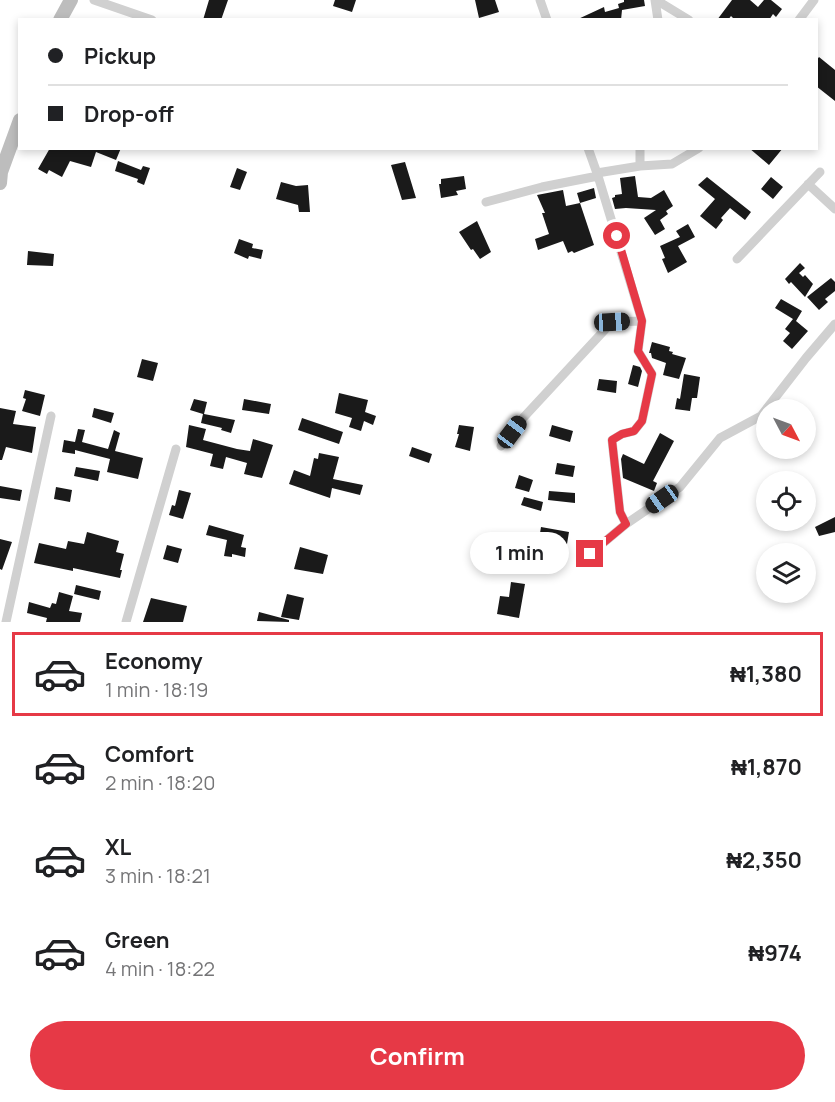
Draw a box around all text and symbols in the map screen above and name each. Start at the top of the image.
text: Pickup [84,41,156,71]
text: Drop-off [84,99,174,129]
route start [603,222,630,249]
car [594,312,630,332]
north arrow [756,399,816,459]
map controls [756,399,816,603]
car [494,412,530,452]
button: locate [756,471,816,531]
car [642,481,682,517]
callout: 1 min [470,533,569,575]
text: 1 min [495,539,544,566]
route end [576,540,603,567]
button: layers [756,543,816,603]
text: Economy [105,646,203,676]
icon: car [33,647,87,701]
text: ₦1,380 [730,659,802,689]
text: 1 min · 18:19 [105,676,208,703]
text: Comfort [105,739,194,769]
icon: car [33,740,87,794]
text: ₦1,870 [731,752,802,782]
text: 2 min · 18:20 [105,769,215,796]
text: XL [105,832,131,862]
icon: car [33,833,87,887]
text: ₦2,350 [726,845,802,875]
text: 3 min · 18:21 [105,862,211,889]
text: Green [105,925,170,955]
icon: car [33,926,87,980]
text: ₦974 [748,938,802,968]
text: 4 min · 18:22 [105,955,215,982]
button: Confirm [30,1021,805,1090]

